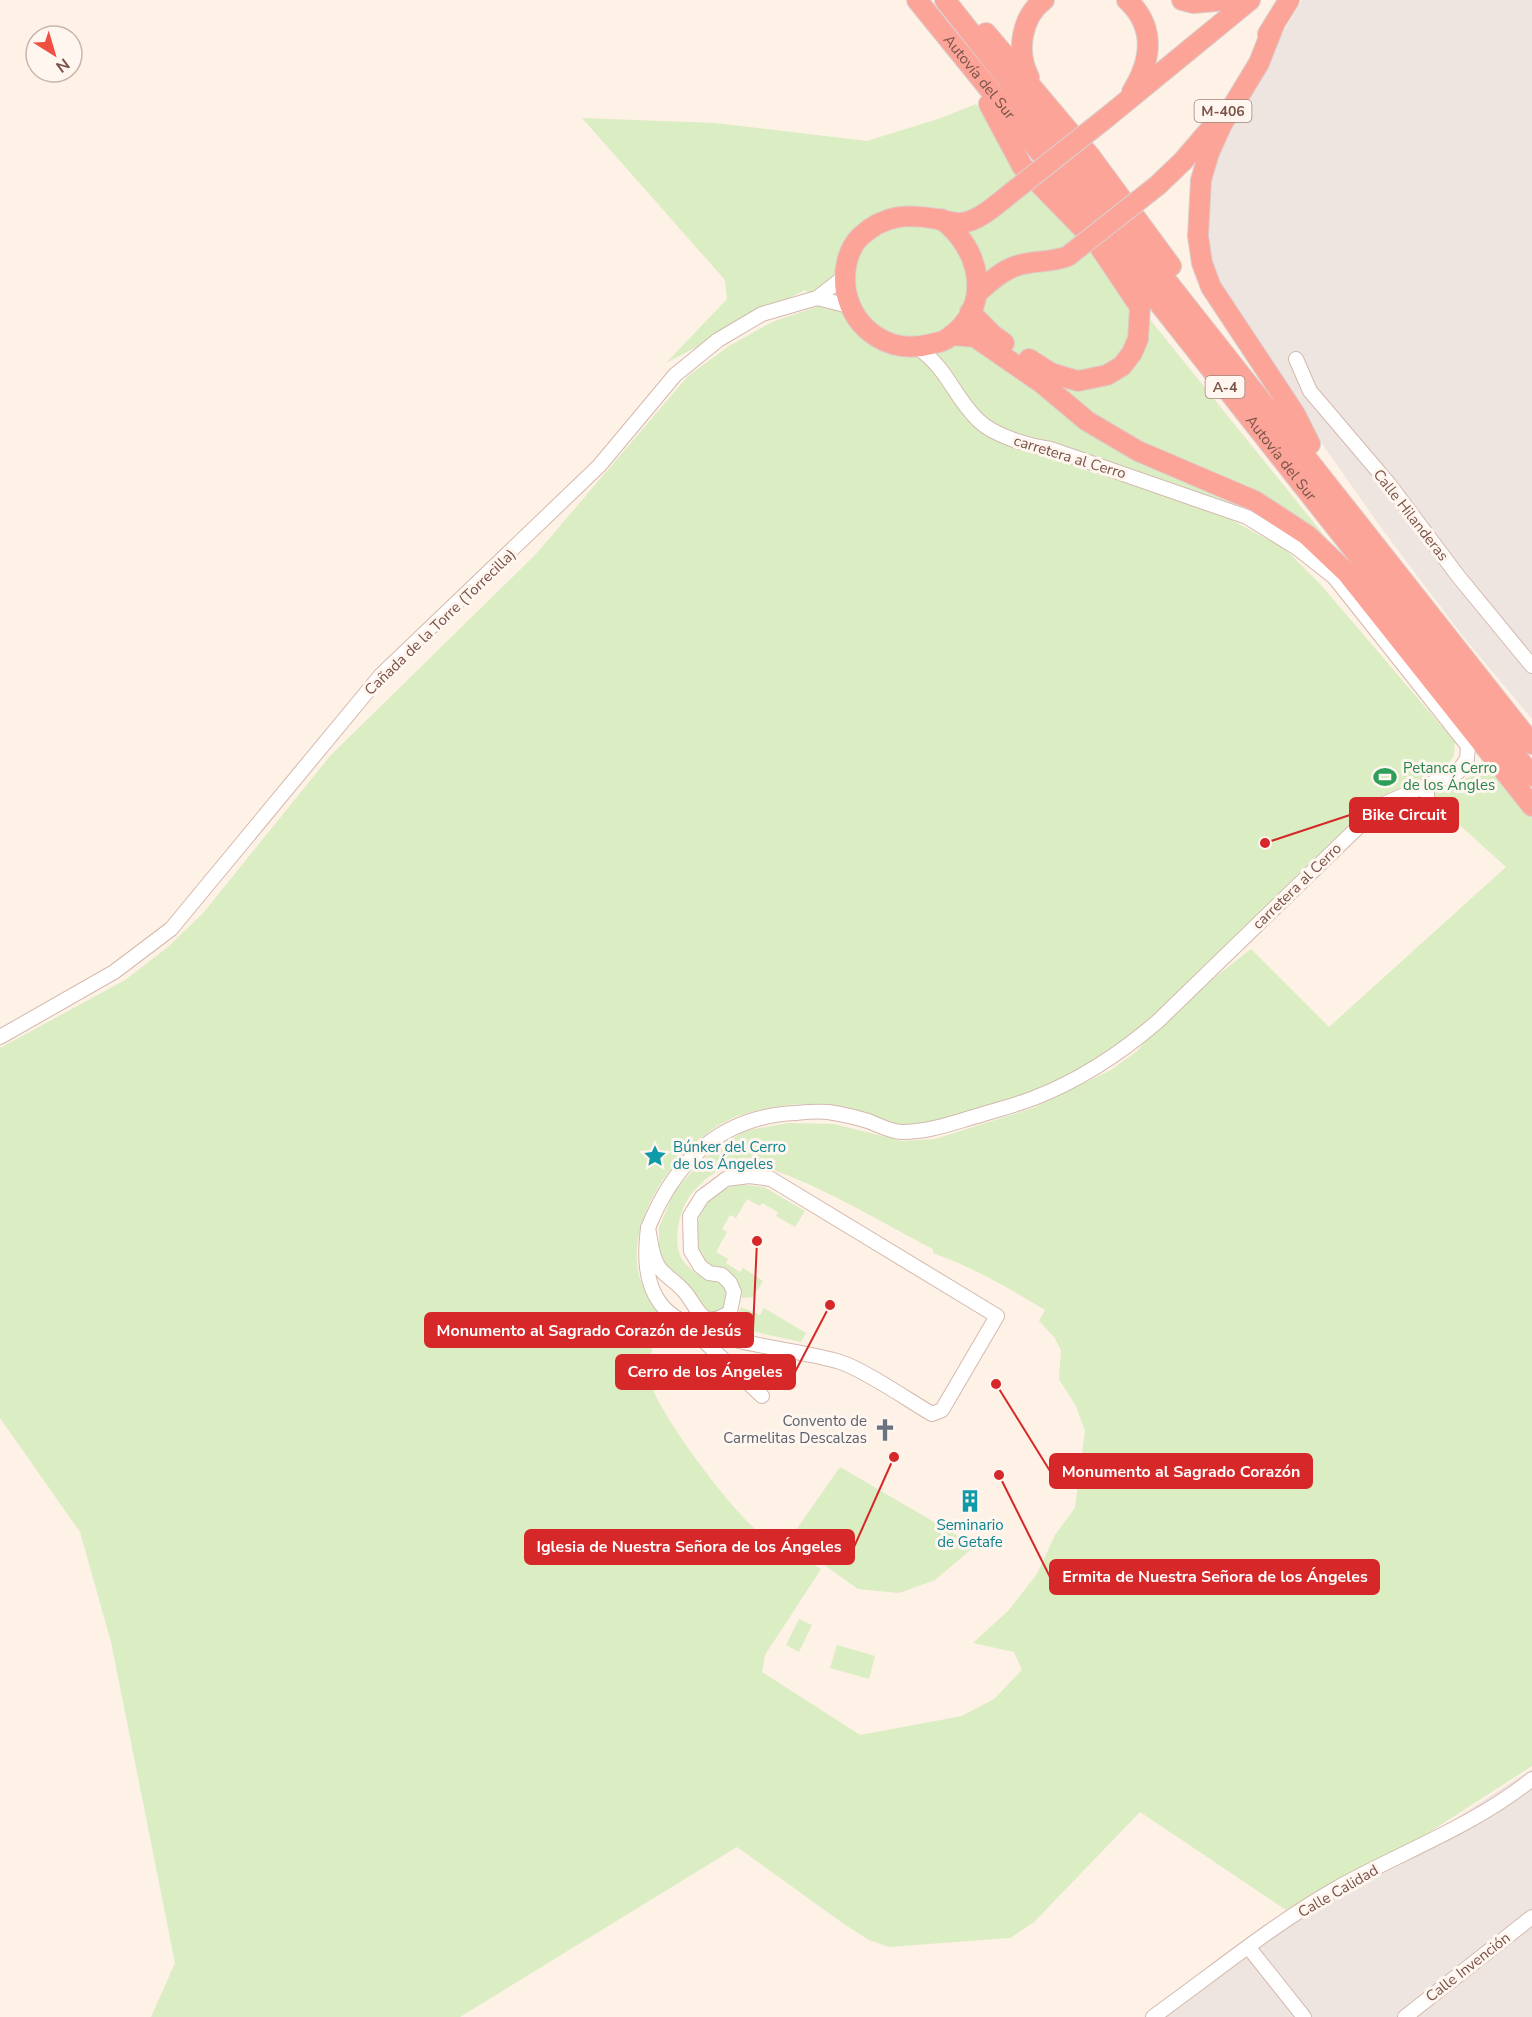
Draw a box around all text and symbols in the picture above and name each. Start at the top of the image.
north arrow [24,24,84,84]
street label: Autovía del Sur [939,30,1020,124]
text: N [51,53,74,78]
road number: M-406 [1194,100,1252,122]
road number: A-4 [1206,376,1244,398]
street label: Autovía del Sur [1241,411,1321,505]
street label: carretera al Cerro [1011,430,1129,484]
street label: Calle Hilanderas [1369,465,1453,565]
street label: Cañada de la Torre (Torrecilla) [360,544,520,700]
place label: Petanca Cerro de los Ángles [1403,758,1497,795]
sports icon: Petanca Cerro de los Ángles [1372,764,1398,790]
callout: Bike Circuit [1350,798,1458,832]
text: Bike Circuit [1362,804,1447,826]
street label: carretera al Cerro [1248,838,1346,934]
place label: Búnker del Cerro de los Ángeles [673,1137,786,1174]
place icon: Búnker del Cerro de los Ángeles [642,1143,668,1169]
callout: Monumento al Sagrado Corazón de Jesús [425,1313,753,1347]
text: Monumento al Sagrado Corazón de Jesús [437,1320,742,1342]
callout: Cerro de los Ángeles [616,1355,795,1389]
text: Cerro de los Ángeles [628,1361,783,1383]
place label: Convento de Carmelitas Descalzas [723,1411,867,1448]
church icon: Convento de Carmelitas Descalzas [872,1417,898,1443]
callout: Monumento al Sagrado Corazón [1050,1454,1312,1488]
text: Monumento al Sagrado Corazón [1062,1461,1300,1483]
building icon: Seminario de Getafe [957,1488,983,1514]
place label: Seminario de Getafe [936,1515,1004,1552]
callout: Iglesia de Nuestra Señora de los Ángeles [525,1530,854,1564]
text: Iglesia de Nuestra Señora de los Ángeles [536,1536,842,1558]
callout: Ermita de Nuestra Señora de los Ángeles [1050,1560,1379,1594]
text: Ermita de Nuestra Señora de los Ángeles [1062,1566,1368,1588]
street label: Calle Calidad [1294,1860,1382,1922]
street label: Calle Invención [1422,1928,1514,2006]

